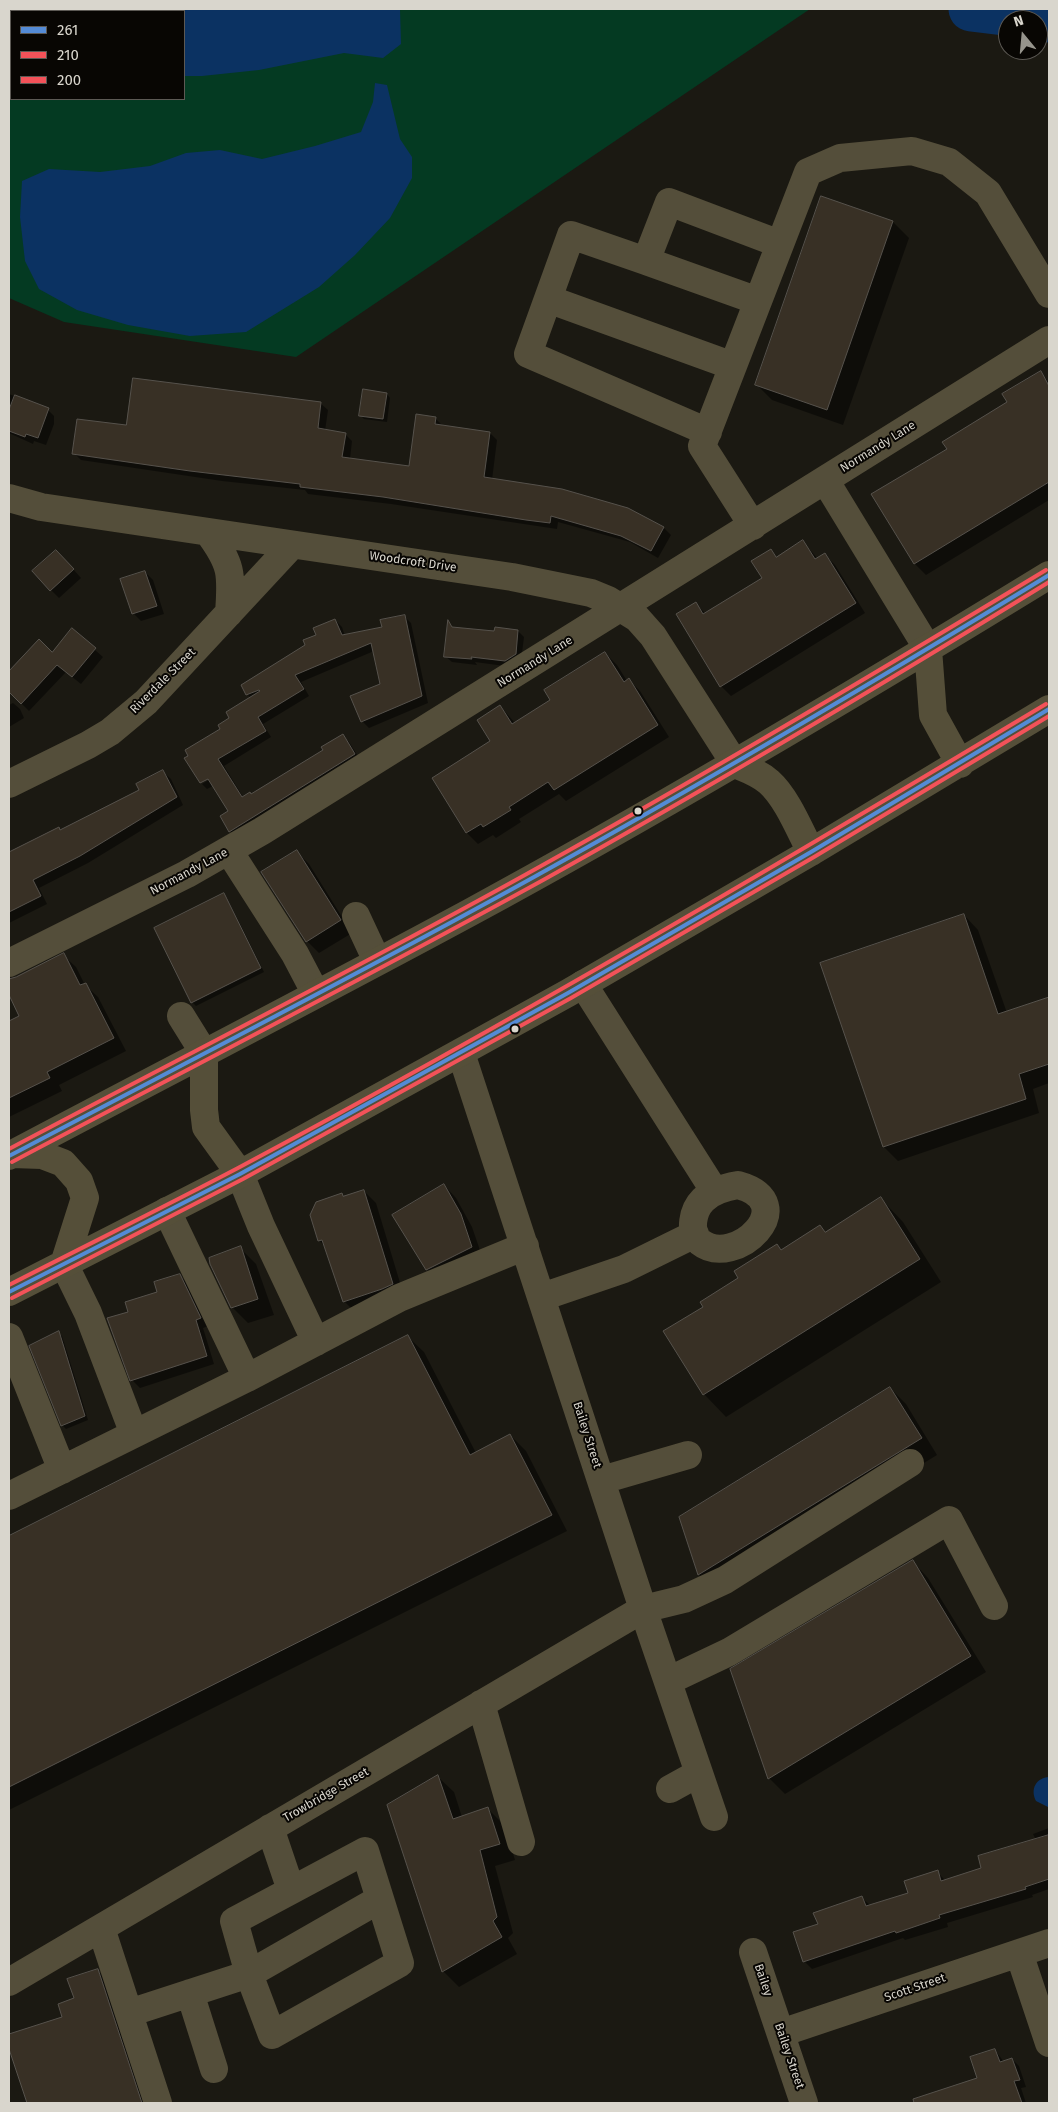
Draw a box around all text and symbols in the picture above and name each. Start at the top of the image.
legend [10,10,185,100]
north arrow [998,10,1048,60]
text: N [1012,12,1026,31]
text: 261 [57,21,78,39]
text: 210 [57,46,79,64]
text: 200 [57,71,81,89]
street label: Normandy Lane [838,418,918,476]
street label: Woodcroft Drive [369,549,457,575]
street label: Normandy Lane [495,633,575,691]
street label: Riverdale Street [127,645,199,717]
unlabelled marker [633,806,643,816]
street label: Normandy Lane [148,845,230,899]
unlabelled marker [510,1024,520,1034]
street label: Bailey Street [570,1400,604,1470]
street label: Trowbridge Street [281,1765,371,1825]
street label: Bailey [751,1962,775,1998]
street label: Scott Street [883,1971,947,2005]
street label: Bailey Street [771,2021,807,2091]

